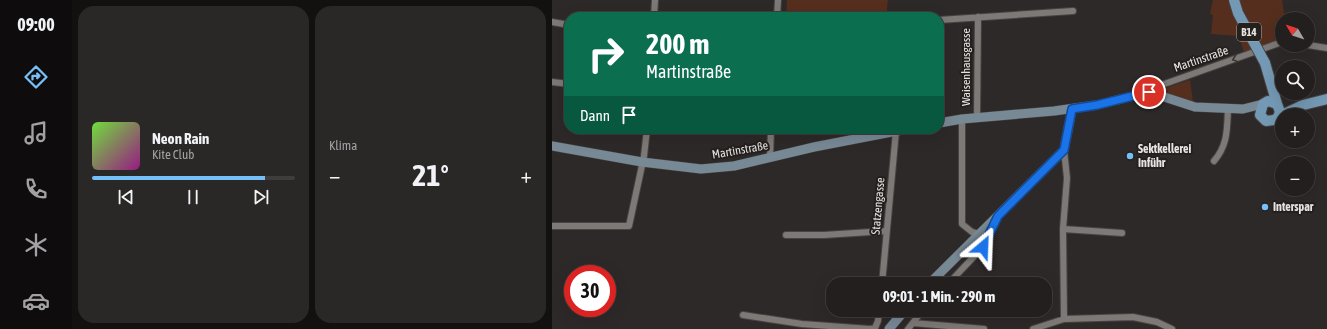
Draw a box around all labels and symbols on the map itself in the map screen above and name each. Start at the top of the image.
north arrow [1275,12,1315,52]
road number: B14 [1237,23,1261,41]
street label: Waisenhausgasse [959,28,973,106]
street label: Martinstraße [1172,43,1230,75]
one-way arrow [1231,55,1238,63]
pin [1132,75,1166,109]
street label: Martinstraße [711,138,769,162]
place label: Sektkellerei Inführ [1138,142,1191,170]
marker: Sektkellerei Inführ [1125,151,1135,161]
street label: Statzengasse [869,177,887,235]
place label: Interspar [1273,200,1314,214]
marker: Interspar [1260,202,1270,212]
position arrow [962,226,1004,268]
speed limit sign: 30 [564,265,616,317]

